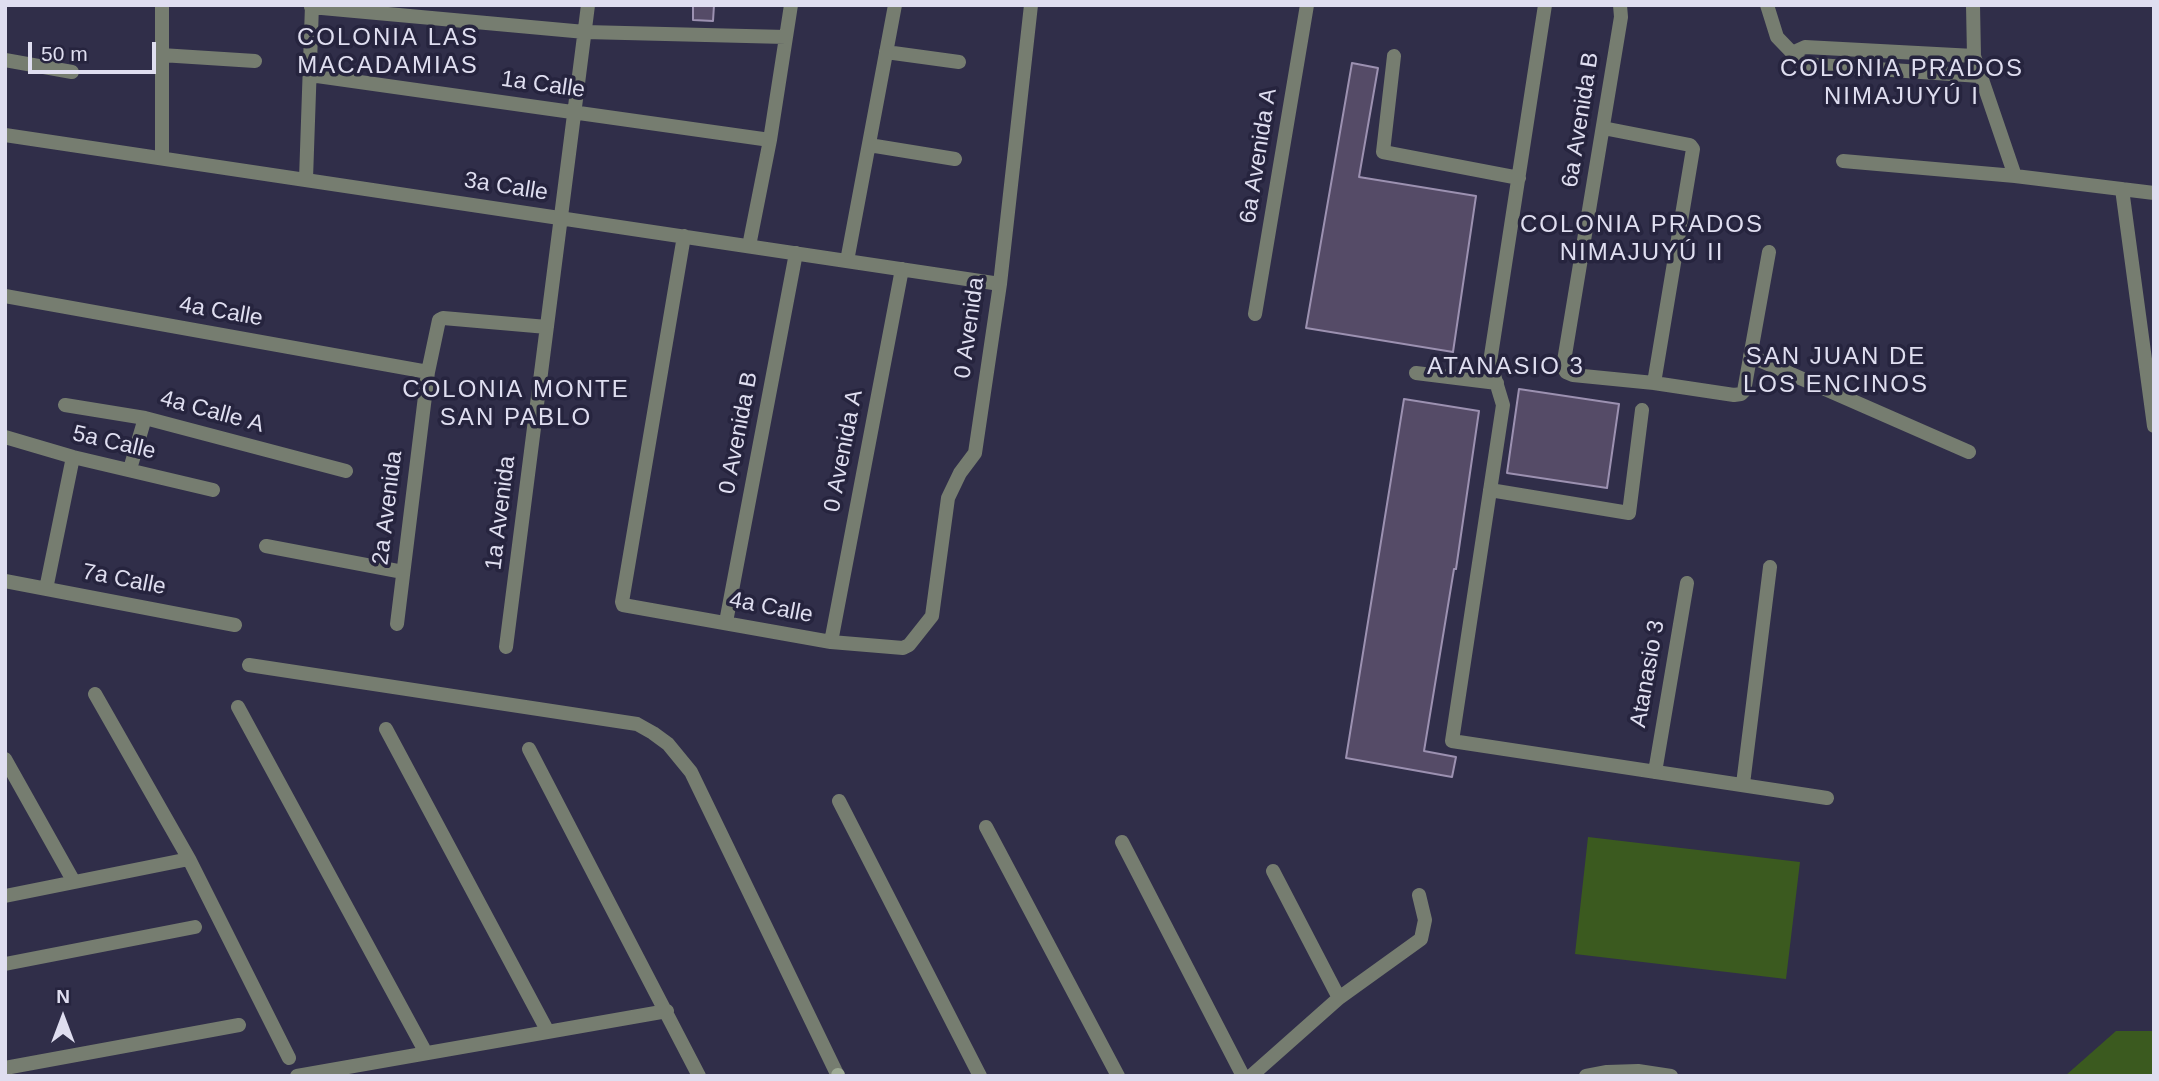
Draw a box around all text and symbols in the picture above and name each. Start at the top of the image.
district label: COLONIA LAS MACADAMIAS [298,24,478,80]
scale bar [32,28,159,72]
text: 50 m [41,42,88,65]
street label: 6a Avenida B [1557,50,1605,190]
district label: COLONIA PRADOS NIMAJUYÚ I [1782,55,2022,111]
street label: 1a Calle [499,65,587,105]
street label: 6a Avenida A [1235,86,1283,226]
street label: 3a Calle [462,167,550,207]
district label: COLONIA PRADOS NIMAJUYÚ II [1522,211,1762,267]
street label: 0 Avenida [949,276,991,380]
street label: 4a Calle [177,291,265,333]
district label: SAN JUAN DE LOS ENCINOS [1744,343,1928,399]
district label: ATANASIO 3 [1428,353,1584,381]
street label: 0 Avenida B [714,370,764,496]
district label: COLONIA MONTE SAN PABLO [404,376,628,432]
street label: 4a Calle A [157,385,267,439]
street label: 0 Avenida A [819,388,869,514]
street label: 5a Calle [70,420,158,466]
street label: 2a Avenida [367,449,409,567]
street label: 1a Avenida [480,454,522,572]
street label: 7a Calle [80,558,168,602]
street label: 4a Calle [727,586,815,630]
street label: Atanasio 3 [1625,618,1671,730]
north arrow [28,983,98,1053]
text: N [56,986,70,1007]

